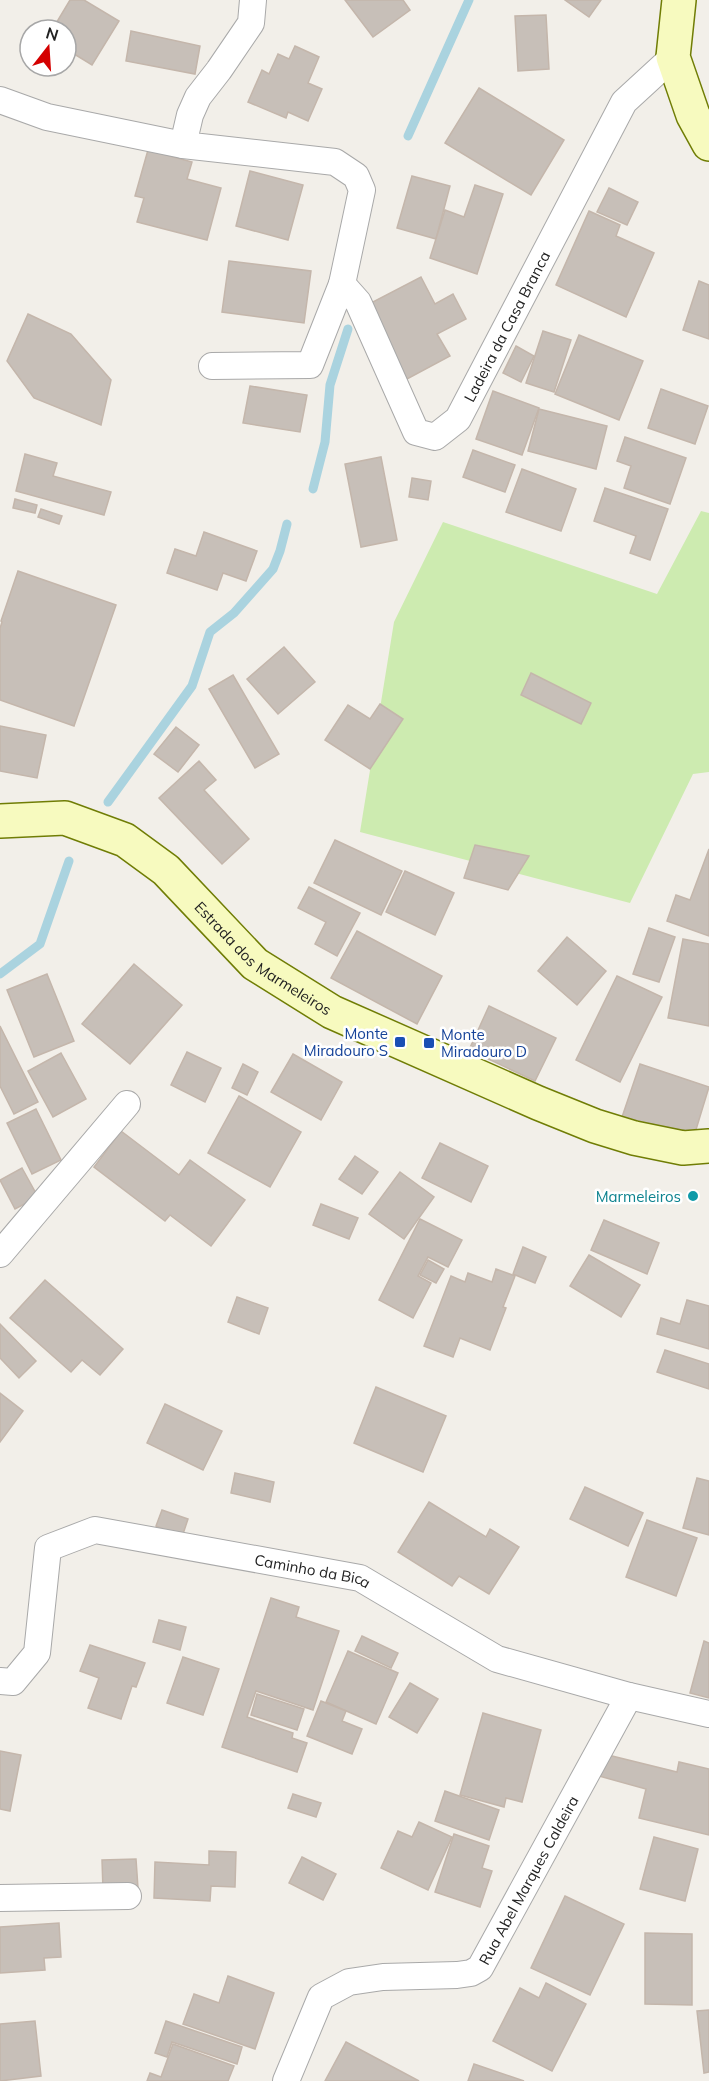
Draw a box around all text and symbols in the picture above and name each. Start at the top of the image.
north arrow [18,18,78,78]
text: N [44,22,61,45]
street label: Ladeira da Casa Branca [459,248,554,405]
street label: Estrada dos Marmeleiros [191,897,335,1019]
place label: Monte Miradouro S [304,1024,388,1060]
place label: Monte Miradouro D [441,1025,527,1061]
marker: Monte Miradouro S [393,1035,407,1049]
marker: Monte Miradouro D [422,1036,436,1050]
place label: Marmeleiros [596,1187,681,1206]
marker: Marmeleiros [686,1189,700,1203]
street label: Caminho da Bica [253,1550,374,1592]
street label: Rua Abel Marques Caldeira [474,1792,582,1968]

